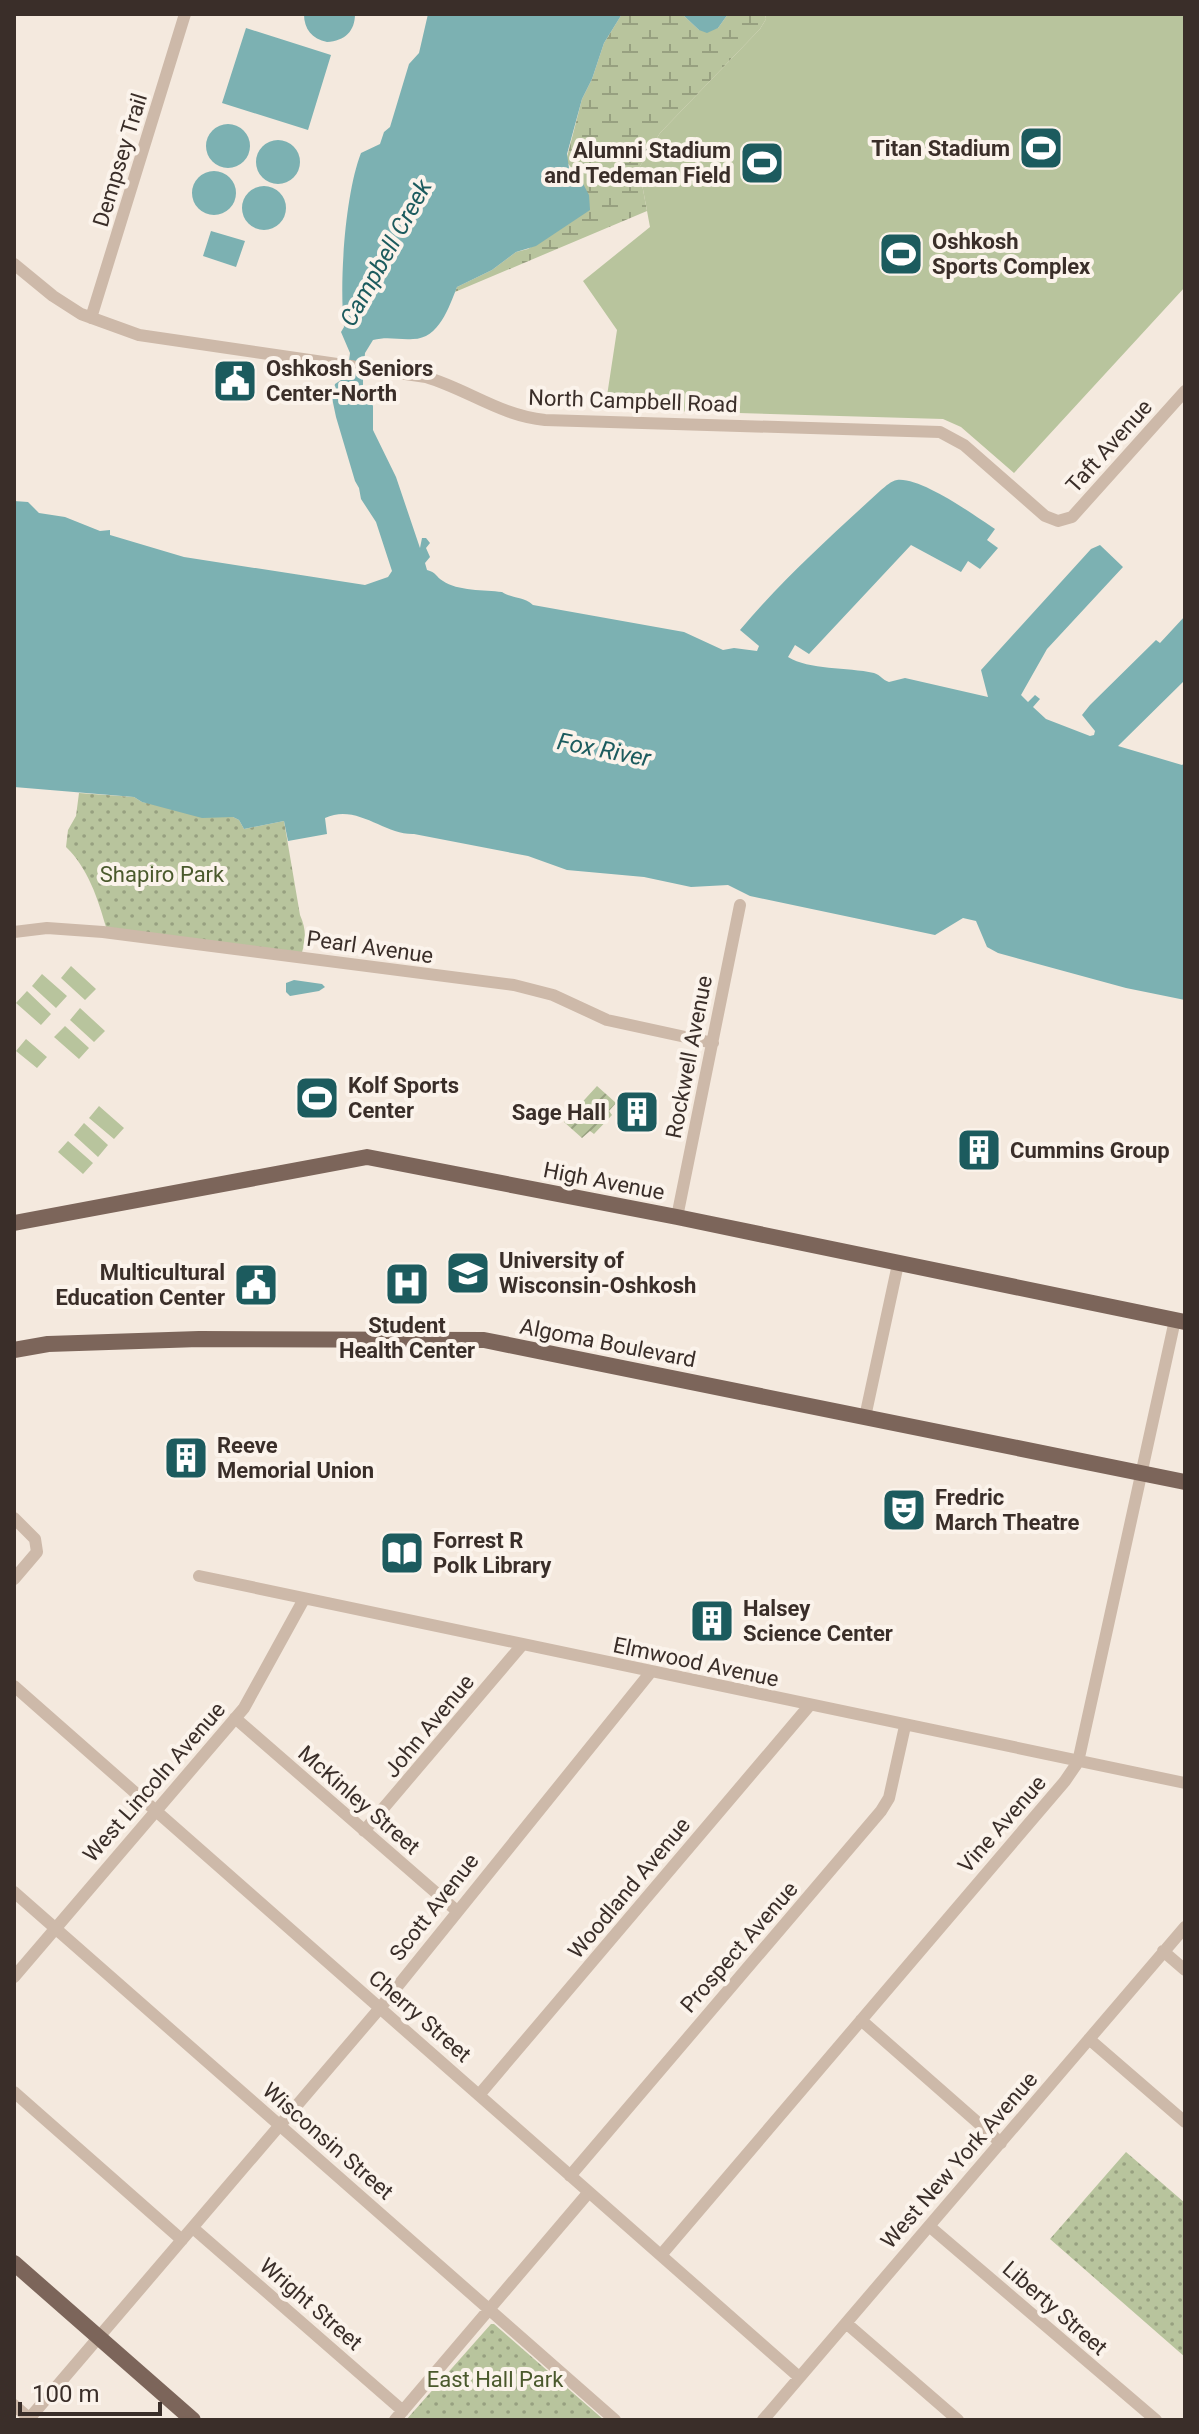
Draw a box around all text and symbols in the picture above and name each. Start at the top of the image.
street label: Dempsey Trail [88,90,152,230]
sports icon: Titan Stadium [1017,124,1065,172]
place label: Titan Stadium [871,136,1010,161]
place label: Alumni Stadium and Tedeman Field [544,138,731,188]
sports icon: Alumni Stadium and Tedeman Field [738,139,786,187]
water label: Campbell Creek [334,174,438,331]
place label: Oshkosh Sports Complex [932,229,1091,279]
sports icon: Oshkosh Sports Complex [877,230,925,278]
place label: Oshkosh Seniors Center-North [266,356,433,406]
public building icon: Oshkosh Seniors Center-North [211,357,259,405]
street label: North Campbell Road [528,385,738,417]
street label: Taft Avenue [1061,394,1157,498]
water label: Fox River [555,727,654,773]
park label: Shapiro Park [100,862,225,887]
street label: Pearl Avenue [305,926,435,968]
street label: Rockwell Avenue [661,974,717,1140]
place label: Kolf Sports Center [348,1073,459,1123]
sports icon: Kolf Sports Center [293,1074,341,1122]
building icon: Sage Hall [613,1088,661,1136]
place label: Sage Hall [512,1100,606,1125]
building icon: Cummins Group [955,1126,1003,1174]
place label: Cummins Group [1010,1138,1170,1163]
street label: High Avenue [541,1157,667,1205]
place label: University of Wisconsin-Oshkosh [499,1248,696,1298]
school or university icon: University of Wisconsin-Oshkosh [444,1249,492,1297]
place label: Multicultural Education Center [55,1260,225,1310]
hospital icon: Student Health Center [383,1260,431,1308]
public building icon: Multicultural Education Center [232,1261,280,1309]
place label: Student Health Center [339,1313,475,1363]
street label: Algoma Boulevard [518,1314,698,1372]
place label: Reeve Memorial Union [217,1433,374,1483]
building icon: Reeve Memorial Union [162,1434,210,1482]
place label: Fredric March Theatre [935,1485,1079,1535]
theatre icon: Fredric March Theatre [880,1486,928,1534]
place label: Forrest R Polk Library [433,1528,552,1578]
library icon: Forrest R Polk Library [378,1529,426,1577]
place label: Halsey Science Center [743,1596,893,1646]
building icon: Halsey Science Center [688,1597,736,1645]
street label: Elmwood Avenue [611,1632,781,1692]
street label: John Avenue [379,1670,479,1782]
street label: West Lincoln Avenue [78,1697,230,1867]
street label: McKinley Street [293,1740,425,1860]
street label: Vine Avenue [953,1770,1051,1878]
street label: Woodland Avenue [563,1813,695,1963]
street label: Scott Avenue [384,1849,484,1965]
street label: Prospect Avenue [675,1876,803,2018]
street label: Cherry Street [364,1965,476,2067]
street label: West New York Avenue [876,2067,1042,2253]
street label: Wisconsin Street [258,2078,398,2204]
street label: Wright Street [255,2253,367,2355]
street label: Liberty Street [998,2256,1112,2360]
scale bar [20,2366,160,2416]
park label: East Hall Park [427,2367,564,2392]
text: 100 m [32,2380,99,2408]

